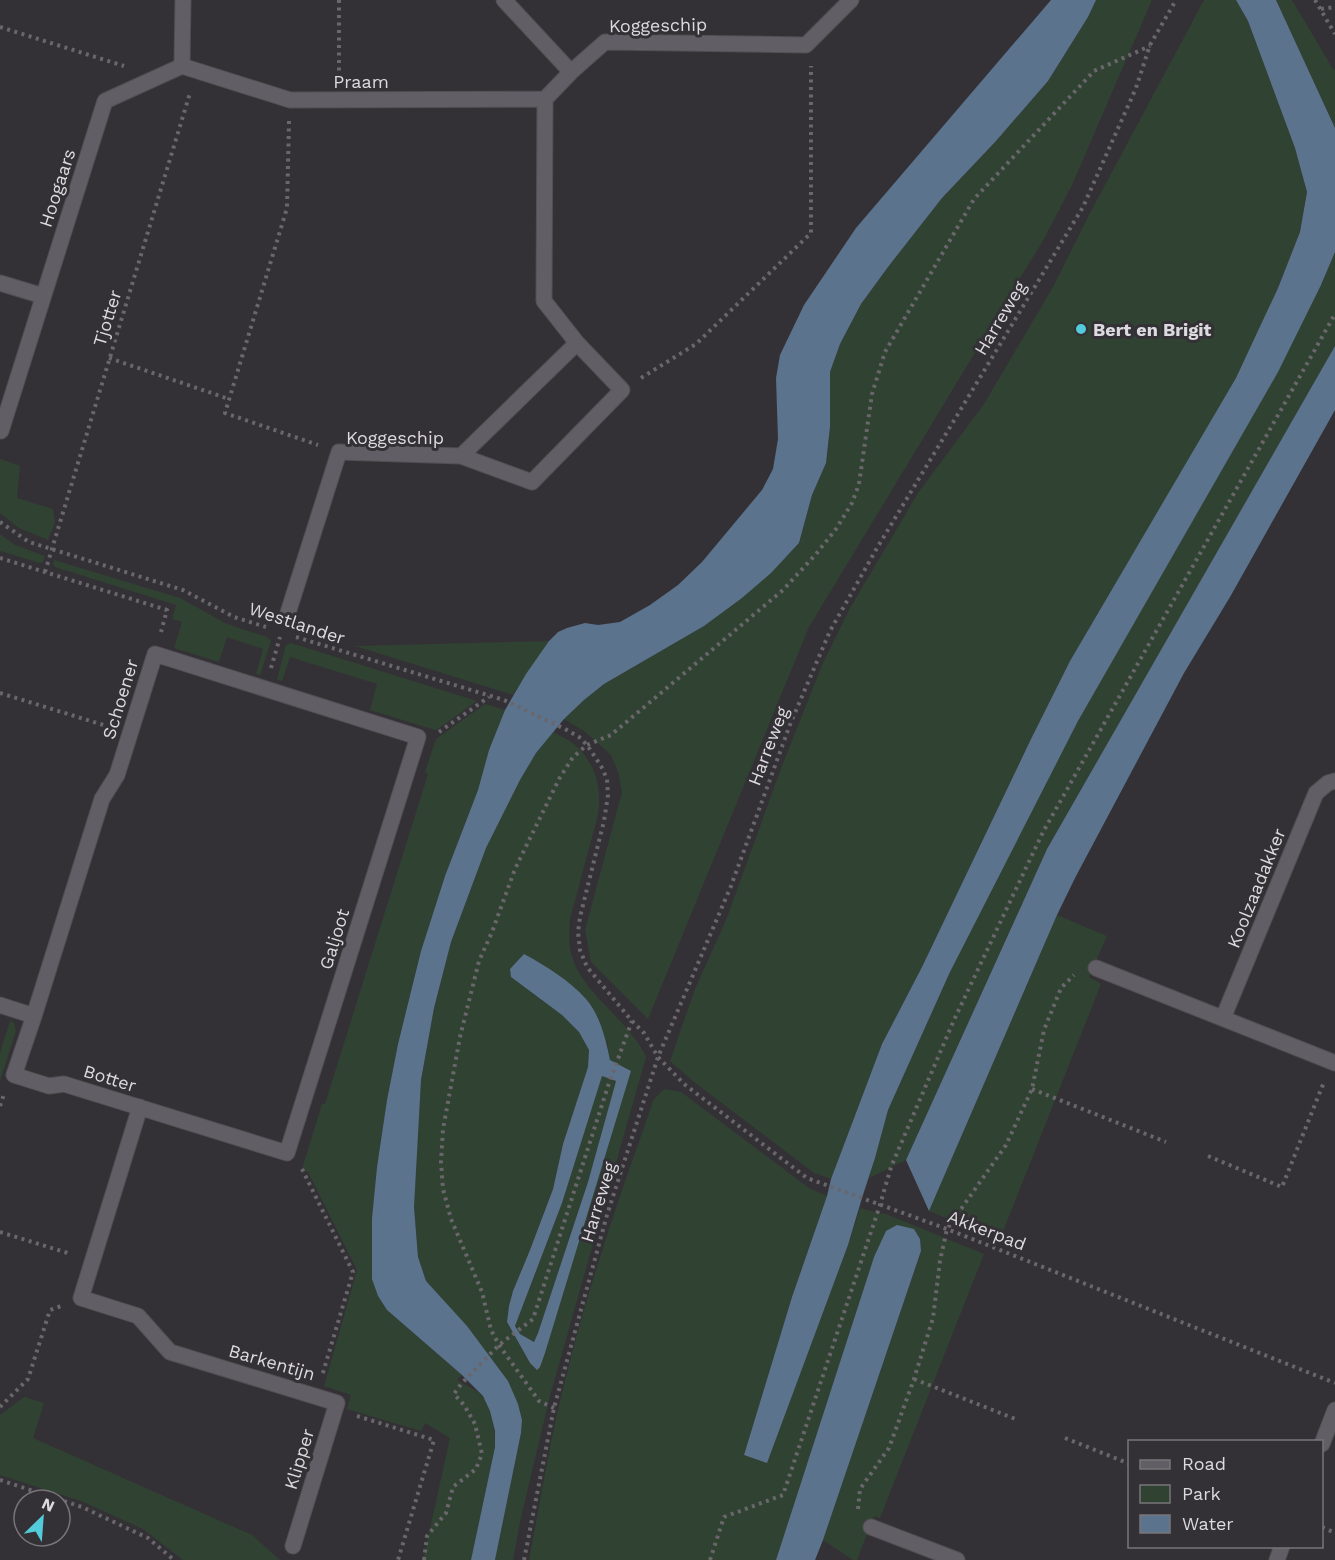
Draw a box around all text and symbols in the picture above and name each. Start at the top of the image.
street label: Koggeschip [609,14,707,36]
street label: Praam [333,71,389,92]
street label: Hoogaars [34,146,80,230]
street label: Harreweg [970,277,1030,359]
street label: Tjotter [89,287,125,349]
place label: Bert en Brigit [1093,319,1212,340]
marker: Bert en Brigit [1074,322,1088,336]
street label: Koggeschip [346,427,444,448]
street label: Westlander [246,598,348,648]
street label: Schoener [98,656,142,742]
street label: Harreweg [743,703,793,788]
street label: Koolzaadakker [1222,825,1290,951]
street label: Galjoot [315,906,353,972]
street label: Botter [81,1060,139,1096]
street label: Harreweg [576,1159,620,1245]
street label: Akkerpad [945,1205,1029,1255]
street label: Barkentijn [226,1340,318,1384]
street label: Klipper [280,1426,318,1492]
legend [1128,1440,1323,1548]
text: Road [1182,1453,1226,1474]
text: Park [1182,1483,1221,1504]
north arrow [12,1488,72,1548]
text: N [39,1494,58,1516]
text: Water [1182,1513,1234,1534]

